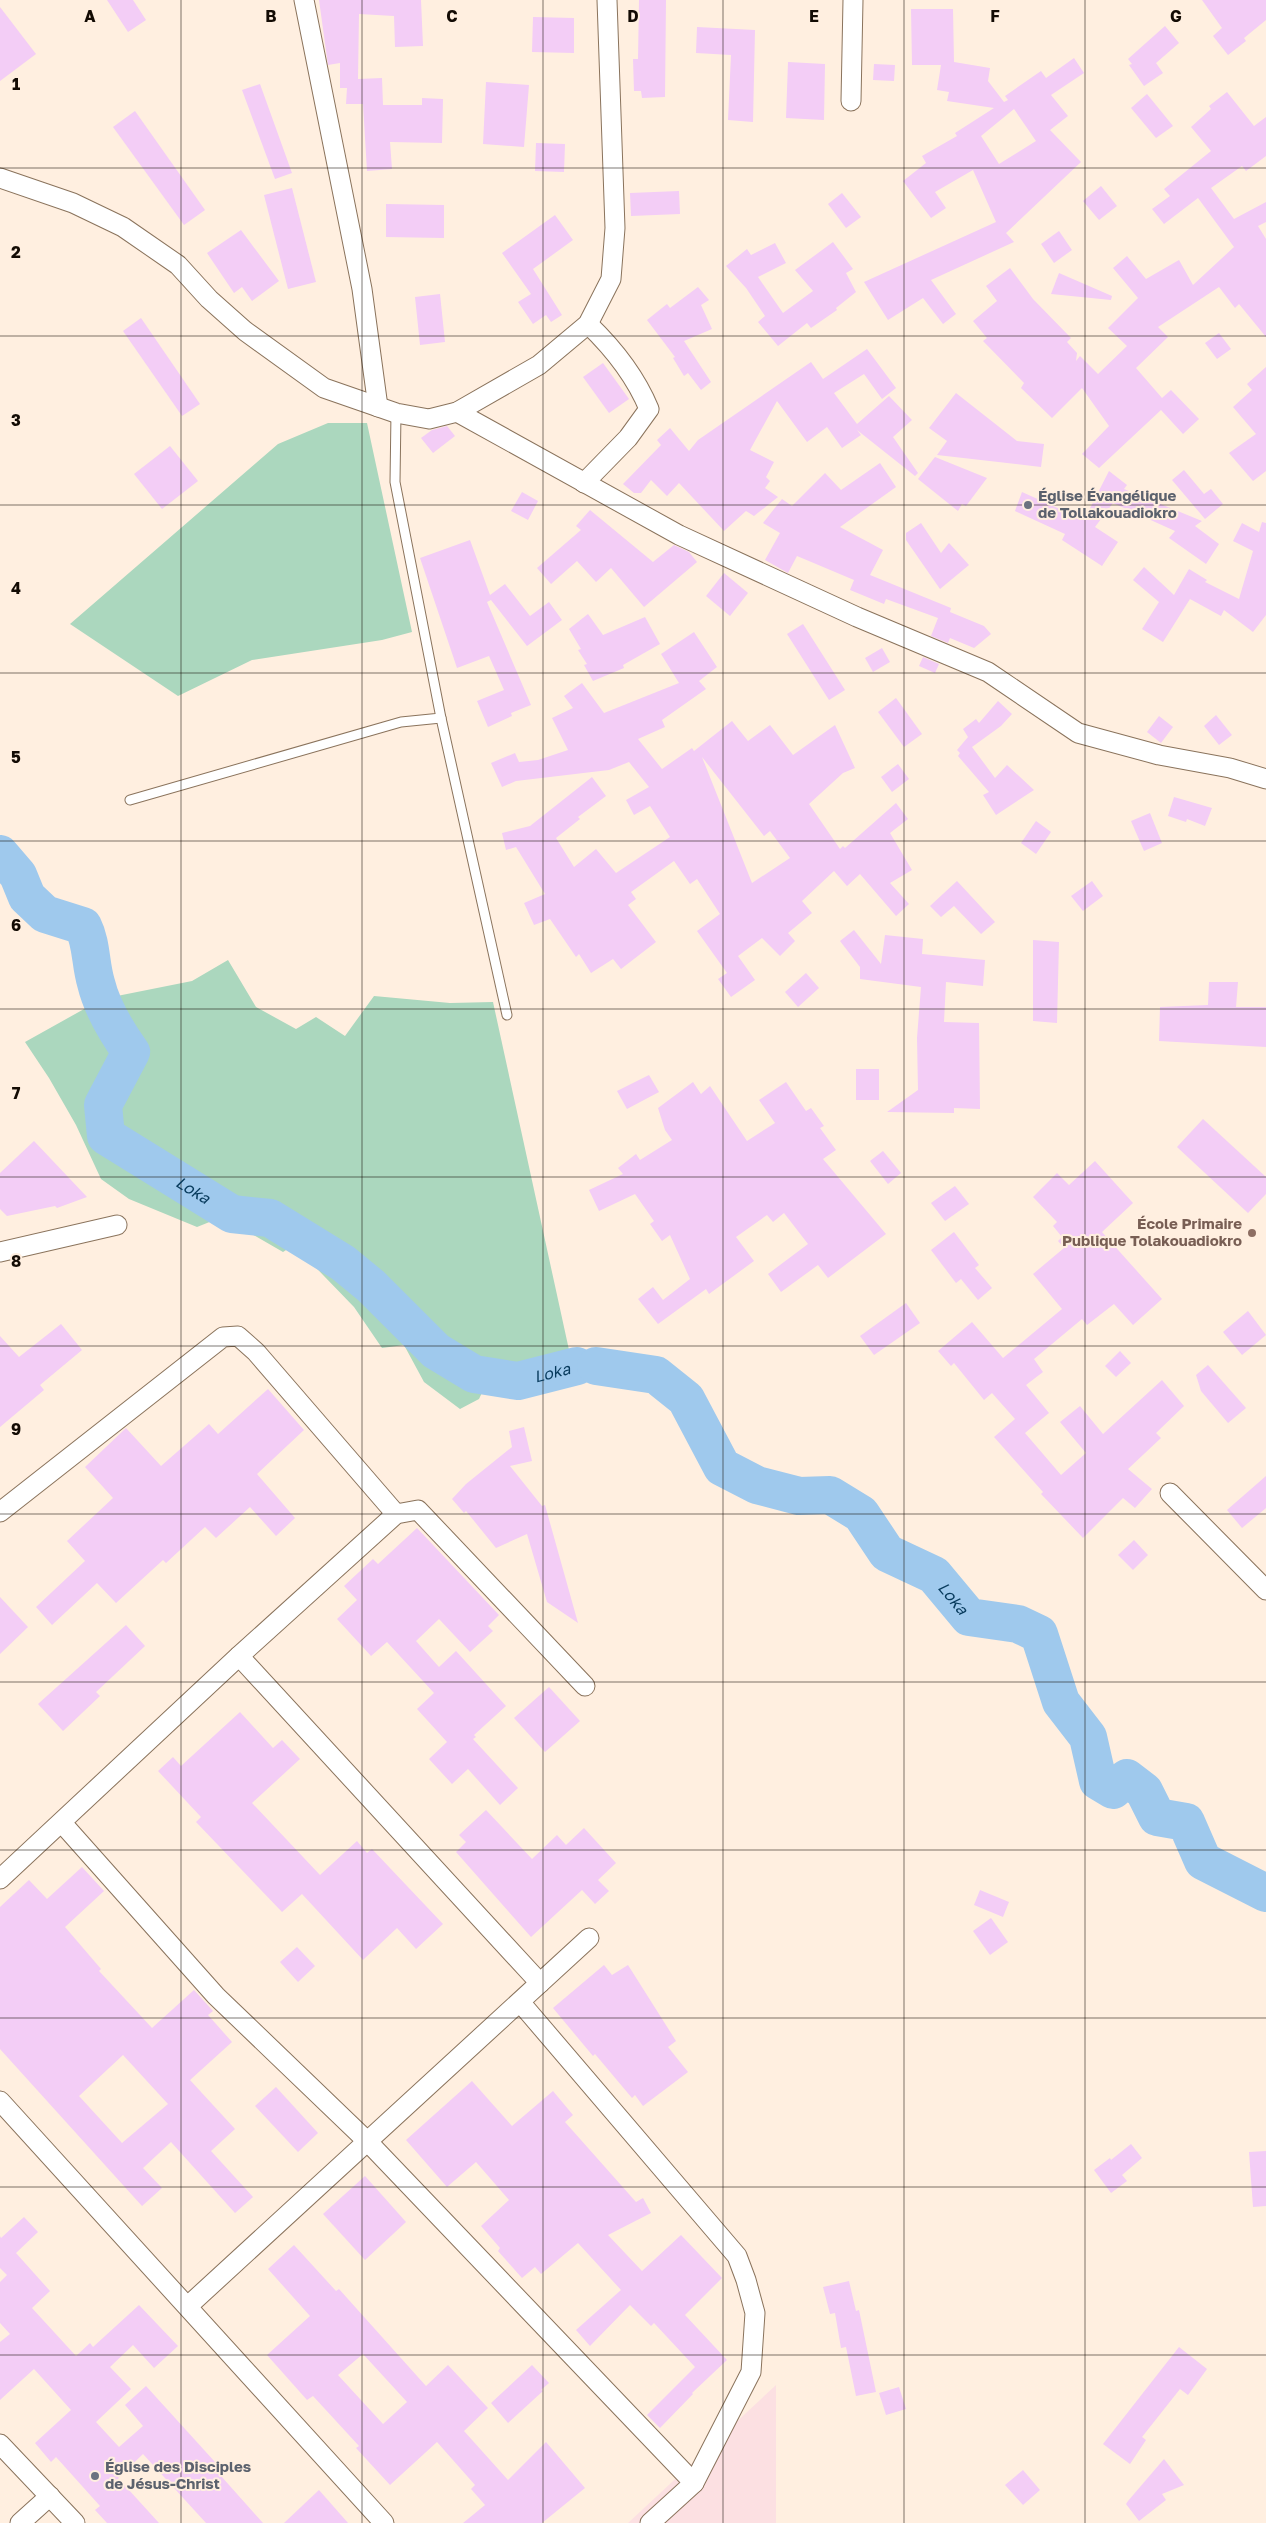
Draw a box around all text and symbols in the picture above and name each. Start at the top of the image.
text: A [84,6,96,26]
text: B [265,6,277,26]
text: C [446,6,458,26]
text: D [627,6,639,26]
text: E [809,6,819,26]
text: F [990,6,1000,26]
text: G [1170,6,1182,26]
text: 1 [12,74,20,94]
text: 2 [11,242,21,262]
text: 3 [11,410,21,430]
place label: Église Évangélique de Tollakouadiokro [1038,486,1177,521]
marker: Église Évangélique de Tollakouadiokro [1022,499,1034,511]
text: 4 [11,578,21,598]
text: 5 [11,747,21,767]
text: 6 [11,915,21,935]
text: 7 [12,1083,21,1103]
water label: Loka [172,1172,215,1209]
place label: École Primaire Publique Tolakouadiokro [1062,1214,1242,1249]
marker: École Primaire Publique Tolakouadiokro [1246,1227,1258,1239]
text: 8 [11,1251,21,1271]
water label: Loka [532,1358,573,1387]
text: 9 [11,1419,21,1439]
water label: Loka [934,1578,973,1619]
place label: Église des Disciples de Jésus-Christ [105,2457,251,2492]
marker: Église des Disciples de Jésus-Christ [89,2470,101,2482]

